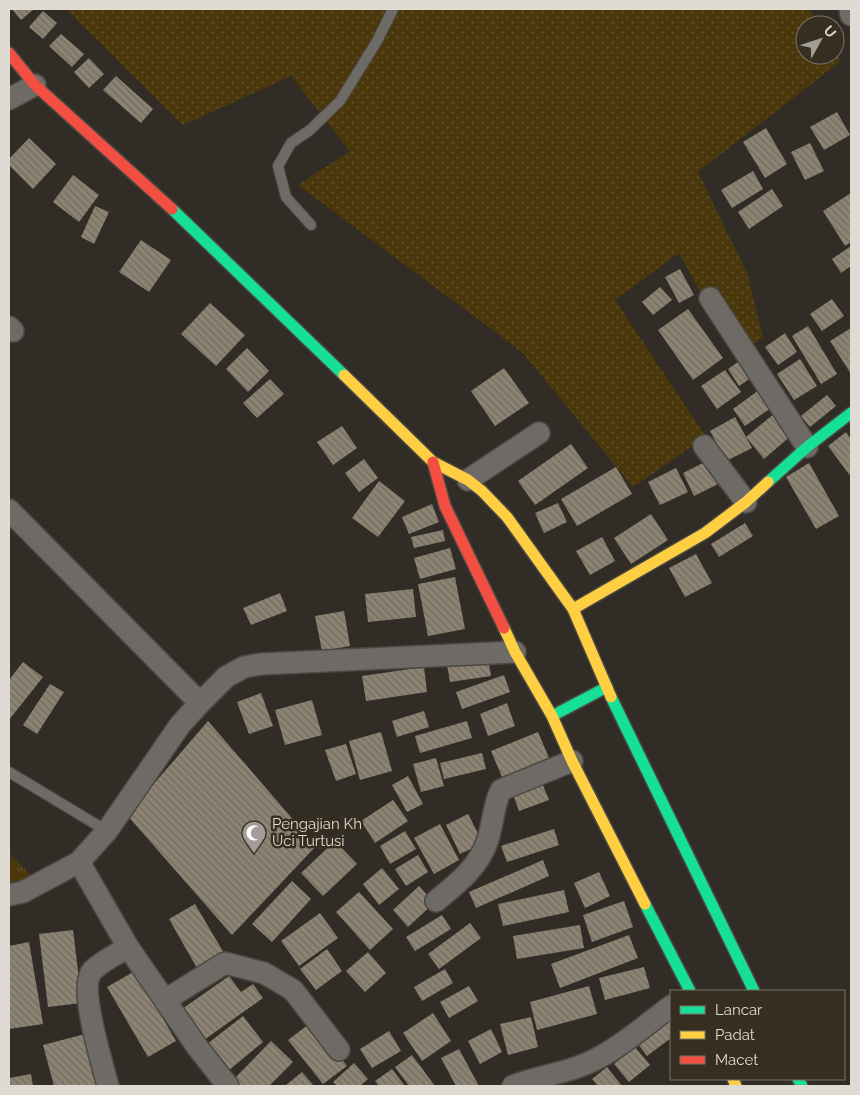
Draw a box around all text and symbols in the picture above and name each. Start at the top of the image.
north arrow [795,15,845,65]
text: U [820,22,839,41]
place label: Pengajian Kh Uci Turtusi [272,815,362,850]
mosque icon: Pengajian Kh Uci Turtusi [241,820,267,854]
legend [670,990,845,1080]
text: Lancar [715,1001,763,1019]
text: Padat [715,1026,755,1044]
text: Macet [715,1051,758,1069]

